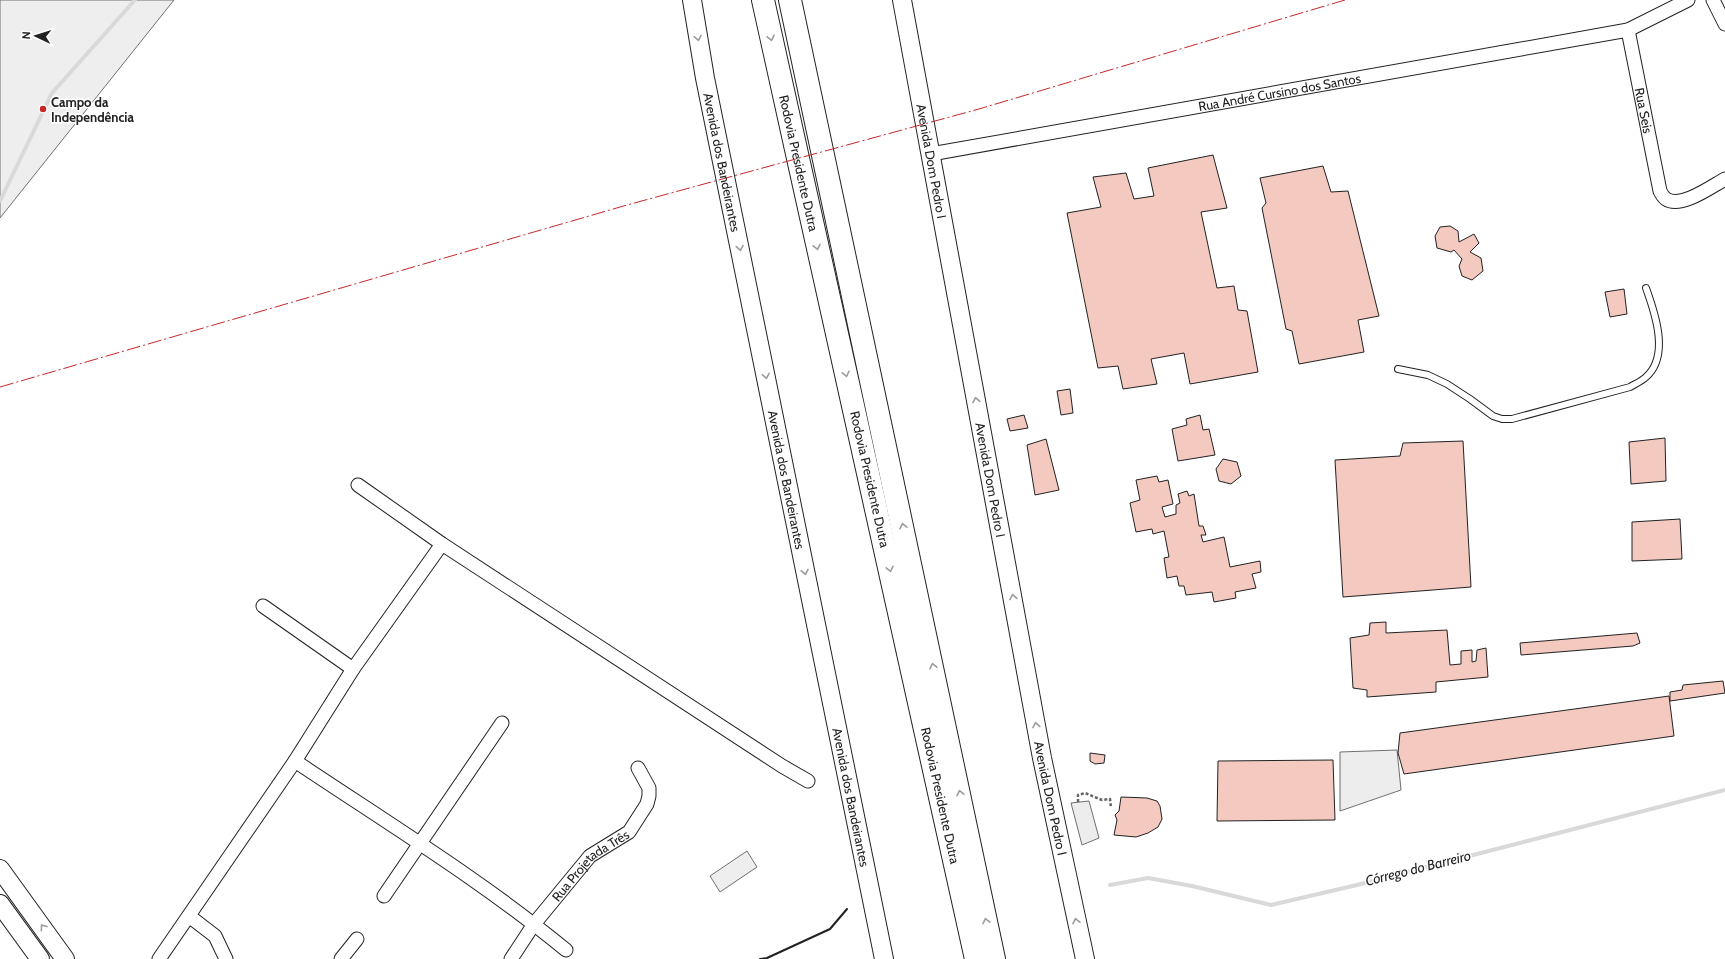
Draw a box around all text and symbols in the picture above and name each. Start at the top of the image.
north arrow [16,16,56,56]
text: N [19,31,33,40]
one-way arrow [694,35,702,42]
one-way arrow [767,35,775,41]
street label: Rua André Cursino dos Santos [1197,70,1363,114]
street label: Rua Seis [1632,86,1656,135]
street label: Avenida dos Bandeirantes [700,91,744,234]
street label: Rodovia Presidente Dutra [776,93,822,234]
place label: Campo da Independência [51,94,134,125]
street label: Avenida Dom Pedro I [913,103,950,220]
marker: Campo da Independência [38,104,48,114]
one-way arrow [813,244,821,250]
one-way arrow [735,245,744,251]
one-way arrow [841,371,849,377]
one-way arrow [761,373,769,379]
one-way arrow [973,397,981,404]
street label: Avenida dos Bandeirantes [765,409,809,551]
street label: Rodovia Presidente Dutra [847,409,893,550]
street label: Avenida Dom Pedro I [972,421,1009,539]
one-way arrow [899,522,907,529]
one-way arrow [885,565,894,572]
one-way arrow [801,569,809,575]
one-way arrow [1009,594,1018,600]
one-way arrow [929,663,937,669]
one-way arrow [1033,722,1041,728]
street label: Avenida dos Bandeirantes [829,726,873,869]
street label: Rodovia Presidente Dutra [918,726,963,866]
street label: Avenida Dom Pedro I [1031,740,1071,857]
one-way arrow [956,790,964,797]
street label: Rua Projetada Três [548,826,632,904]
water label: Córrego do Barreiro [1363,846,1473,890]
one-way arrow [983,918,991,924]
one-way arrow [1073,918,1081,924]
one-way arrow [41,925,48,932]

